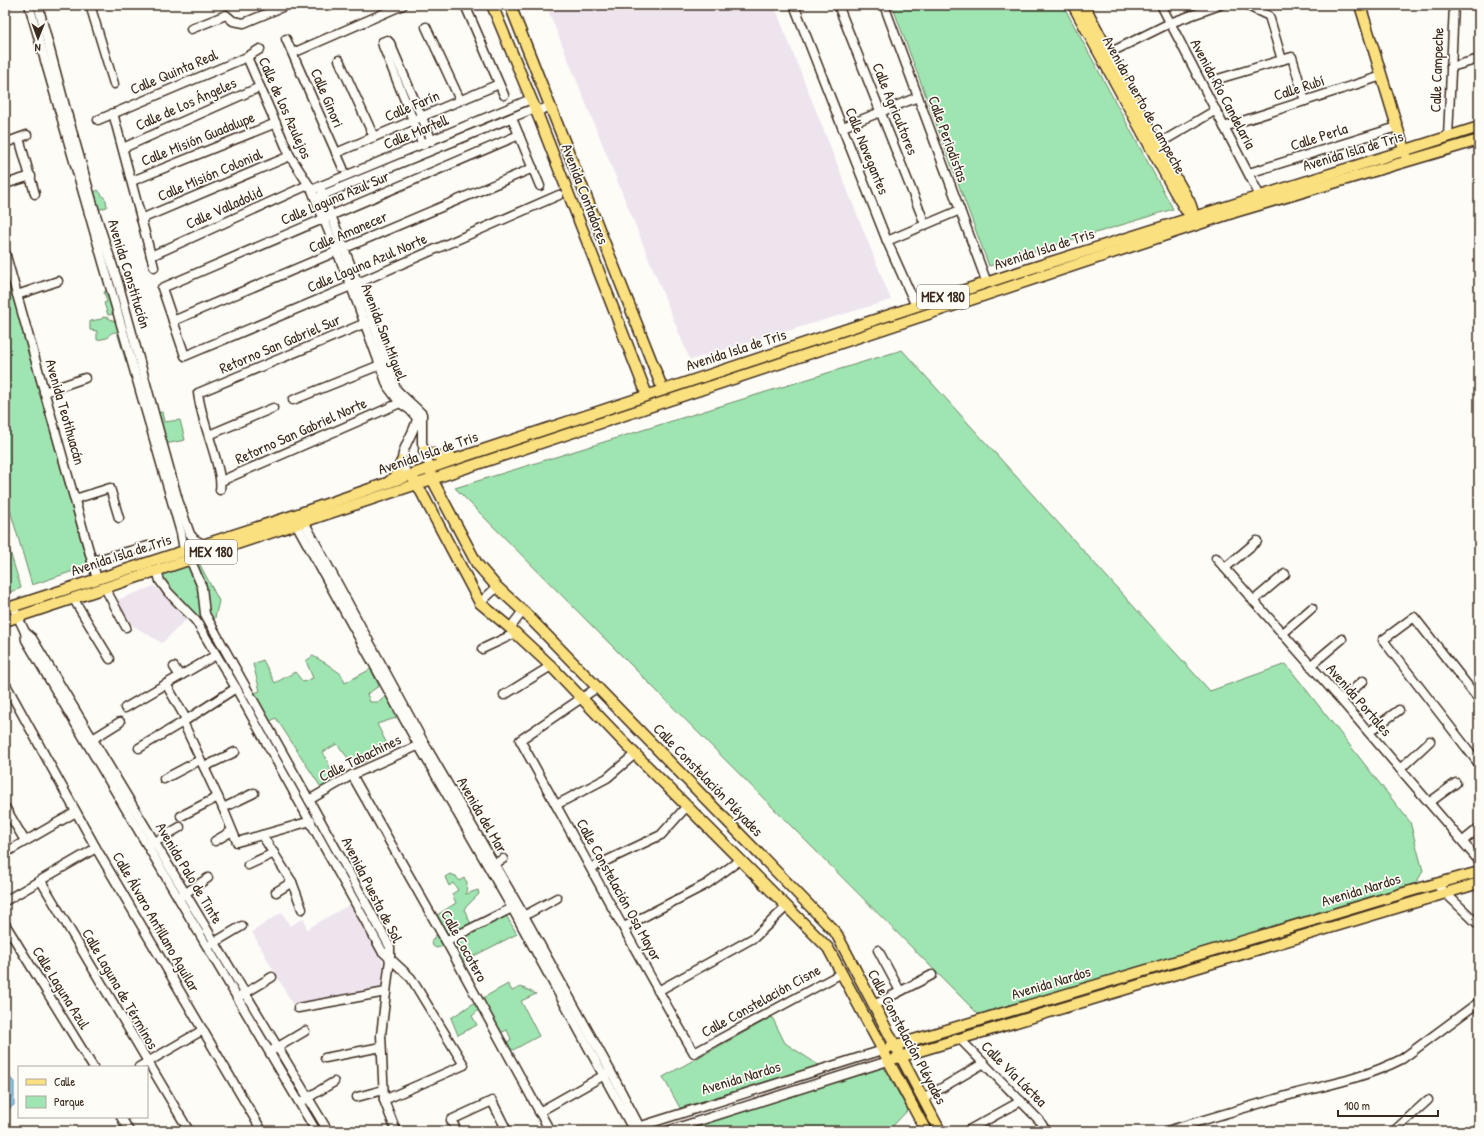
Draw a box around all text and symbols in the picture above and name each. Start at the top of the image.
north arrow [18,18,58,58]
street label: Calle Campeche [1425,27,1448,113]
street label: Avenida Puerto de Campeche [1098,32,1191,177]
street label: Avenida Río Candelaria [1186,35,1261,153]
text: N [35,41,41,55]
street label: Calle Quinta Real [127,44,221,99]
street label: Calle de los Azulejos [254,53,317,162]
street label: Calle Agricultores [867,60,924,158]
street label: Calle Ginori [306,65,349,131]
street label: Calle Rubí [1271,69,1327,106]
street label: Calle de Los Ángeles [132,72,240,135]
street label: Calle Farín [381,85,443,126]
street label: Calle Periodistas [923,93,974,185]
street label: Calle Navegantes [840,104,895,198]
street label: Calle Misión Guadalupe [138,106,258,171]
street label: Calle Martell [380,109,452,154]
street label: Calle Perla [1288,117,1350,156]
street label: Avenida Isla de Tris [1300,125,1406,176]
street label: Avenida Contadores [557,141,614,247]
street label: Calle Misión Colonial [154,143,265,206]
street label: Calle Laguna Azul Sur [277,165,393,230]
street label: Calle Valladolid [182,181,266,234]
street label: Calle Amanecer [305,205,391,258]
street label: Avenida Constitución [103,217,156,331]
street label: Avenida Isla de Tris [991,222,1097,275]
street label: Calle Laguna Azul Norte [304,228,430,297]
street label: Avenida San Miguel [356,280,413,383]
road number: MEX 180 [917,285,969,309]
street label: Retorno San Gabriel Sur [216,308,344,379]
street label: Avenida Isla de Tris [683,323,789,376]
street label: Avenida Teotihuacán [40,357,91,467]
street label: Retorno San Gabriel Norte [232,392,370,469]
street label: Avenida Isla de Tris [375,426,481,479]
street label: Avenida Isla de Tris [68,528,174,581]
road number: MEX 180 [185,540,237,564]
street label: Avenida Portales [1322,659,1397,741]
street label: Calle Constelación Pléyades [649,718,768,841]
street label: Calle Tabachines [315,729,405,786]
street label: Avenida del Mar [452,773,513,857]
street label: Calle Constelación Osa Mayor [572,815,667,965]
street label: Avenida Palo de Tinte [151,818,228,927]
street label: Avenida Puesta de Sol [337,833,408,946]
street label: Calle Álvaro Antillano Aguilar [108,848,205,996]
street label: Avenida Nardos [1319,867,1403,912]
street label: Calle Cocotero [436,906,493,985]
street label: Calle Laguna de Términos [77,924,164,1053]
street label: Calle Laguna Azul [28,942,95,1033]
street label: Calle Constelación Cisne [697,959,824,1042]
street label: Avenida Nardos [1009,960,1093,1005]
street label: Calle Constelación Pléyades [863,965,952,1108]
street label: Calle Vía Láctea [977,1036,1052,1111]
street label: Avenida Nardos [699,1055,783,1100]
legend [18,1066,148,1118]
text: Calle [54,1073,75,1090]
scale bar [1338,1092,1438,1118]
text: Parque [54,1093,84,1110]
text: 100 m [1344,1097,1370,1114]

